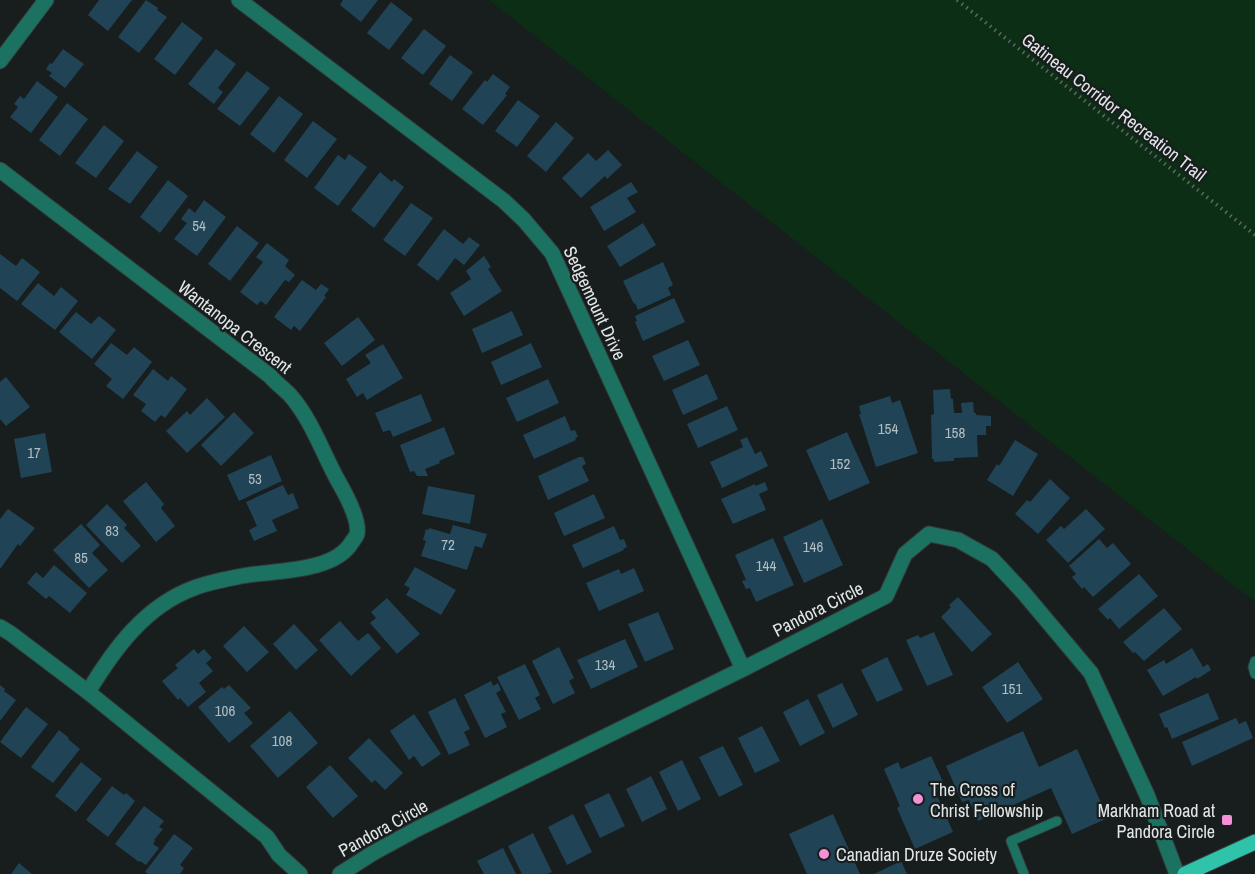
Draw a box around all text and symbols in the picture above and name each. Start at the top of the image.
street label: Gatineau Corridor Recreation Trail [1016,27,1212,187]
house number: 54 [192,215,206,236]
street label: Sedgemount Drive [558,242,632,364]
street label: Wantanopa Crescent [173,275,297,379]
house number: 154 [878,418,898,439]
house number: 158 [945,422,965,443]
house number: 17 [27,442,41,463]
house number: 152 [830,453,850,474]
house number: 53 [248,468,262,489]
house number: 83 [105,520,119,541]
house number: 72 [441,534,455,555]
house number: 146 [803,536,823,557]
house number: 85 [74,547,88,568]
house number: 144 [756,555,776,576]
street label: Pandora Circle [768,576,868,642]
house number: 134 [595,654,615,675]
house number: 151 [1002,678,1022,699]
house number: 106 [215,700,235,721]
house number: 108 [272,730,292,751]
place label: The Cross of Christ Fellowship [930,777,1043,823]
marker: The Cross of Christ Fellowship [911,792,925,806]
street label: Pandora Circle [334,793,432,863]
place label: Markham Road at Pandora Circle [1098,798,1215,844]
marker: Markham Road at Pandora Circle [1220,813,1234,827]
place label: Canadian Druze Society [836,842,997,867]
marker: Canadian Druze Society [817,847,831,861]

